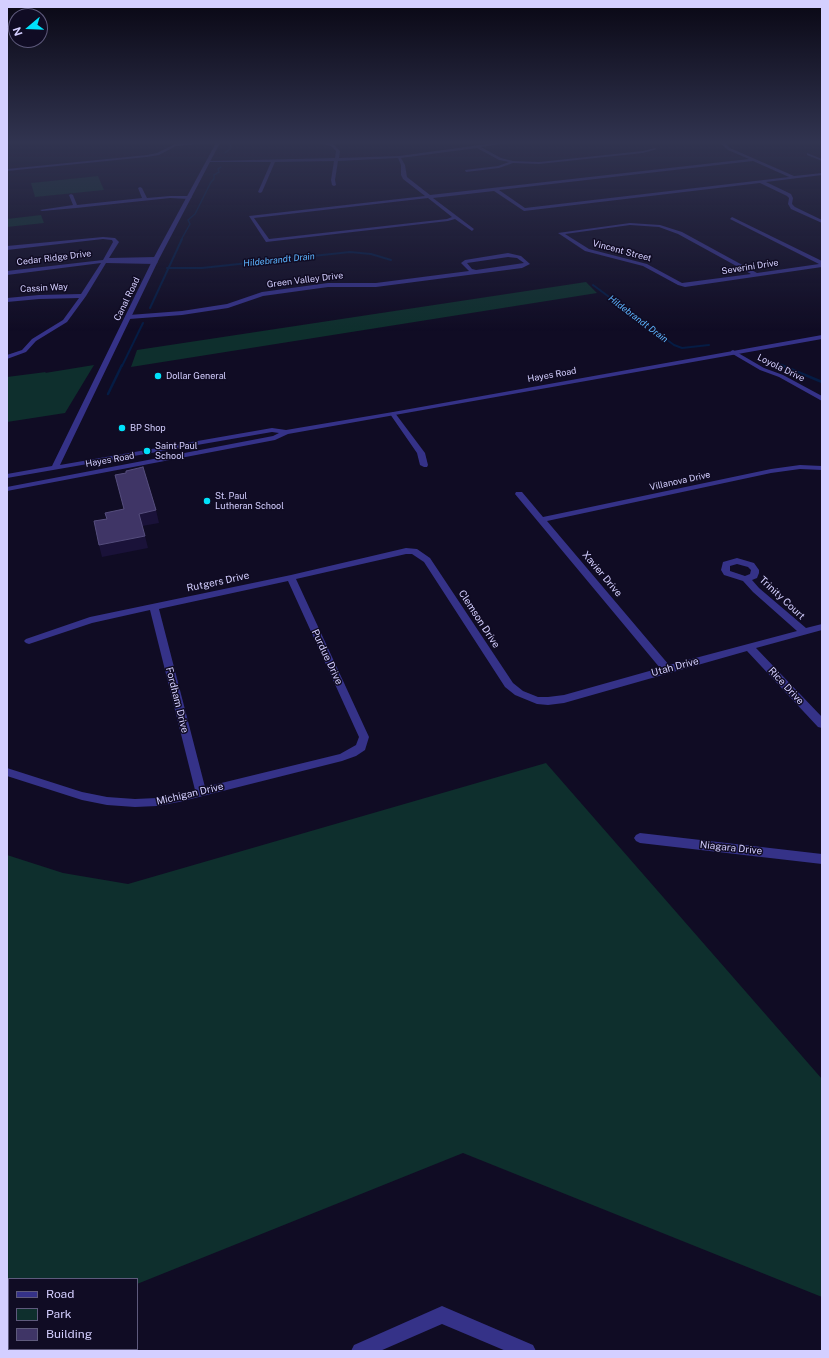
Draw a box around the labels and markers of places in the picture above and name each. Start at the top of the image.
marker: Dollar General [153,371,163,381]
place label: Dollar General [166,371,226,381]
marker: BP Shop [117,423,127,433]
place label: BP Shop [130,423,166,433]
place label: Saint Paul School [155,441,198,462]
marker: Saint Paul School [142,446,152,456]
place label: St. Paul Lutheran School [215,491,284,512]
marker: St. Paul Lutheran School [202,496,212,506]

